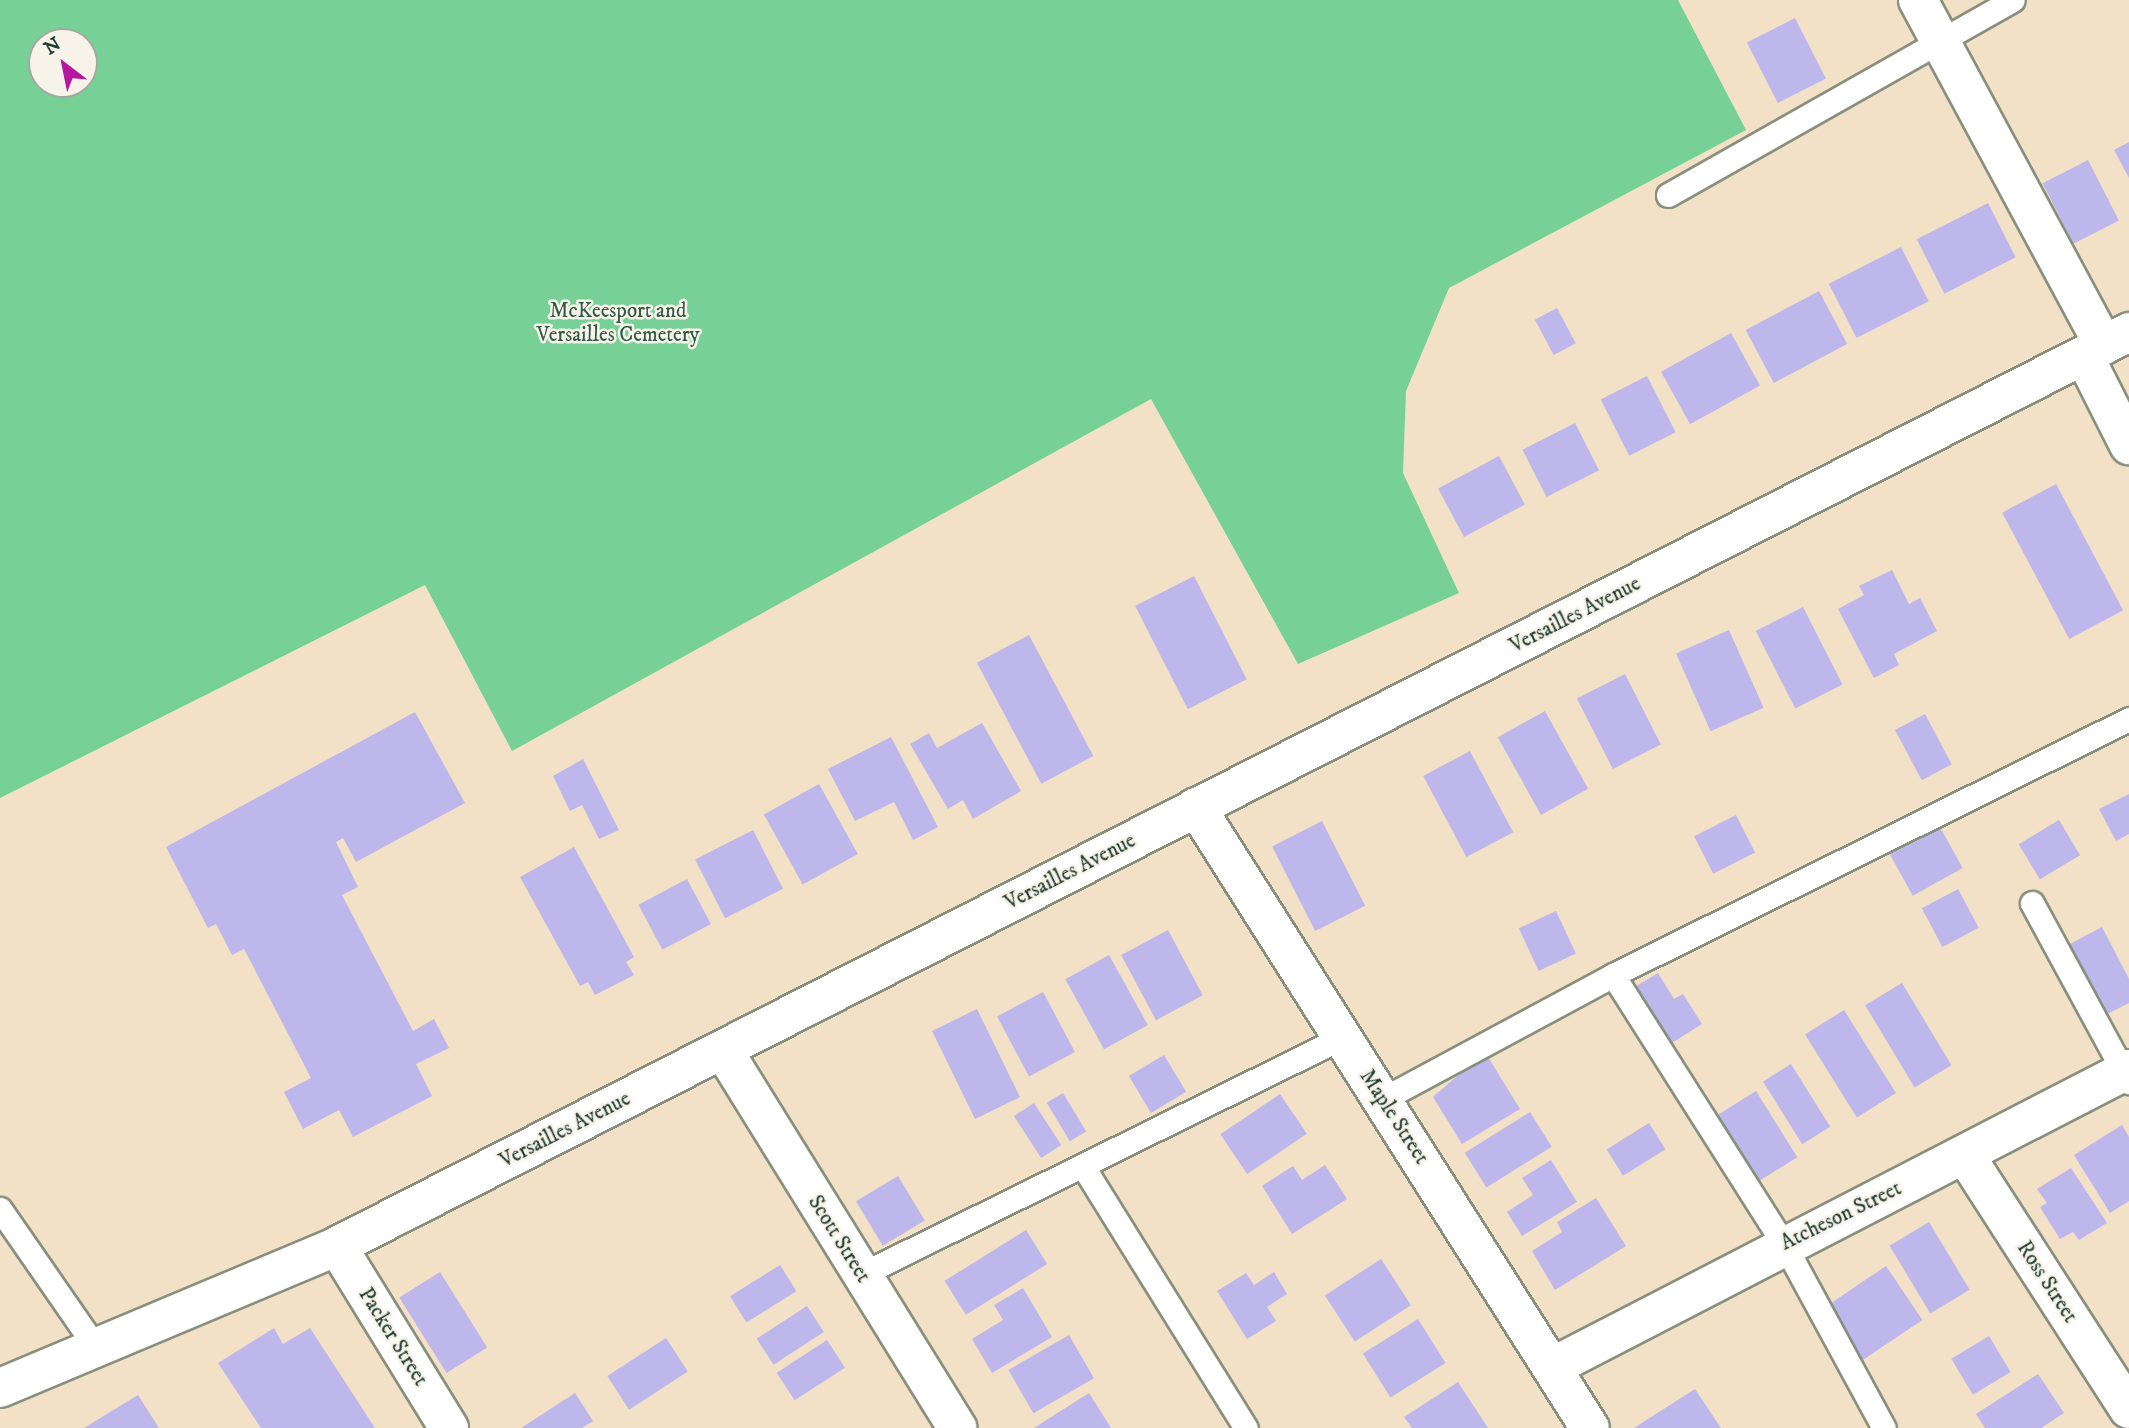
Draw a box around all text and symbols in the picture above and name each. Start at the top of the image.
north arrow [28,28,98,98]
text: N [40,33,65,60]
park label: McKeesport and Versailles Cemetery [536,298,700,348]
street label: Versailles Avenue [1505,571,1645,659]
street label: Versailles Avenue [1000,828,1140,916]
street label: Maple Street [1354,1065,1434,1169]
street label: Versailles Avenue [495,1086,635,1174]
street label: Atcheson Street [1777,1176,1905,1256]
street label: Scott Street [802,1191,876,1287]
street label: Ross Street [2011,1236,2083,1328]
street label: Packer Street [353,1283,433,1391]

